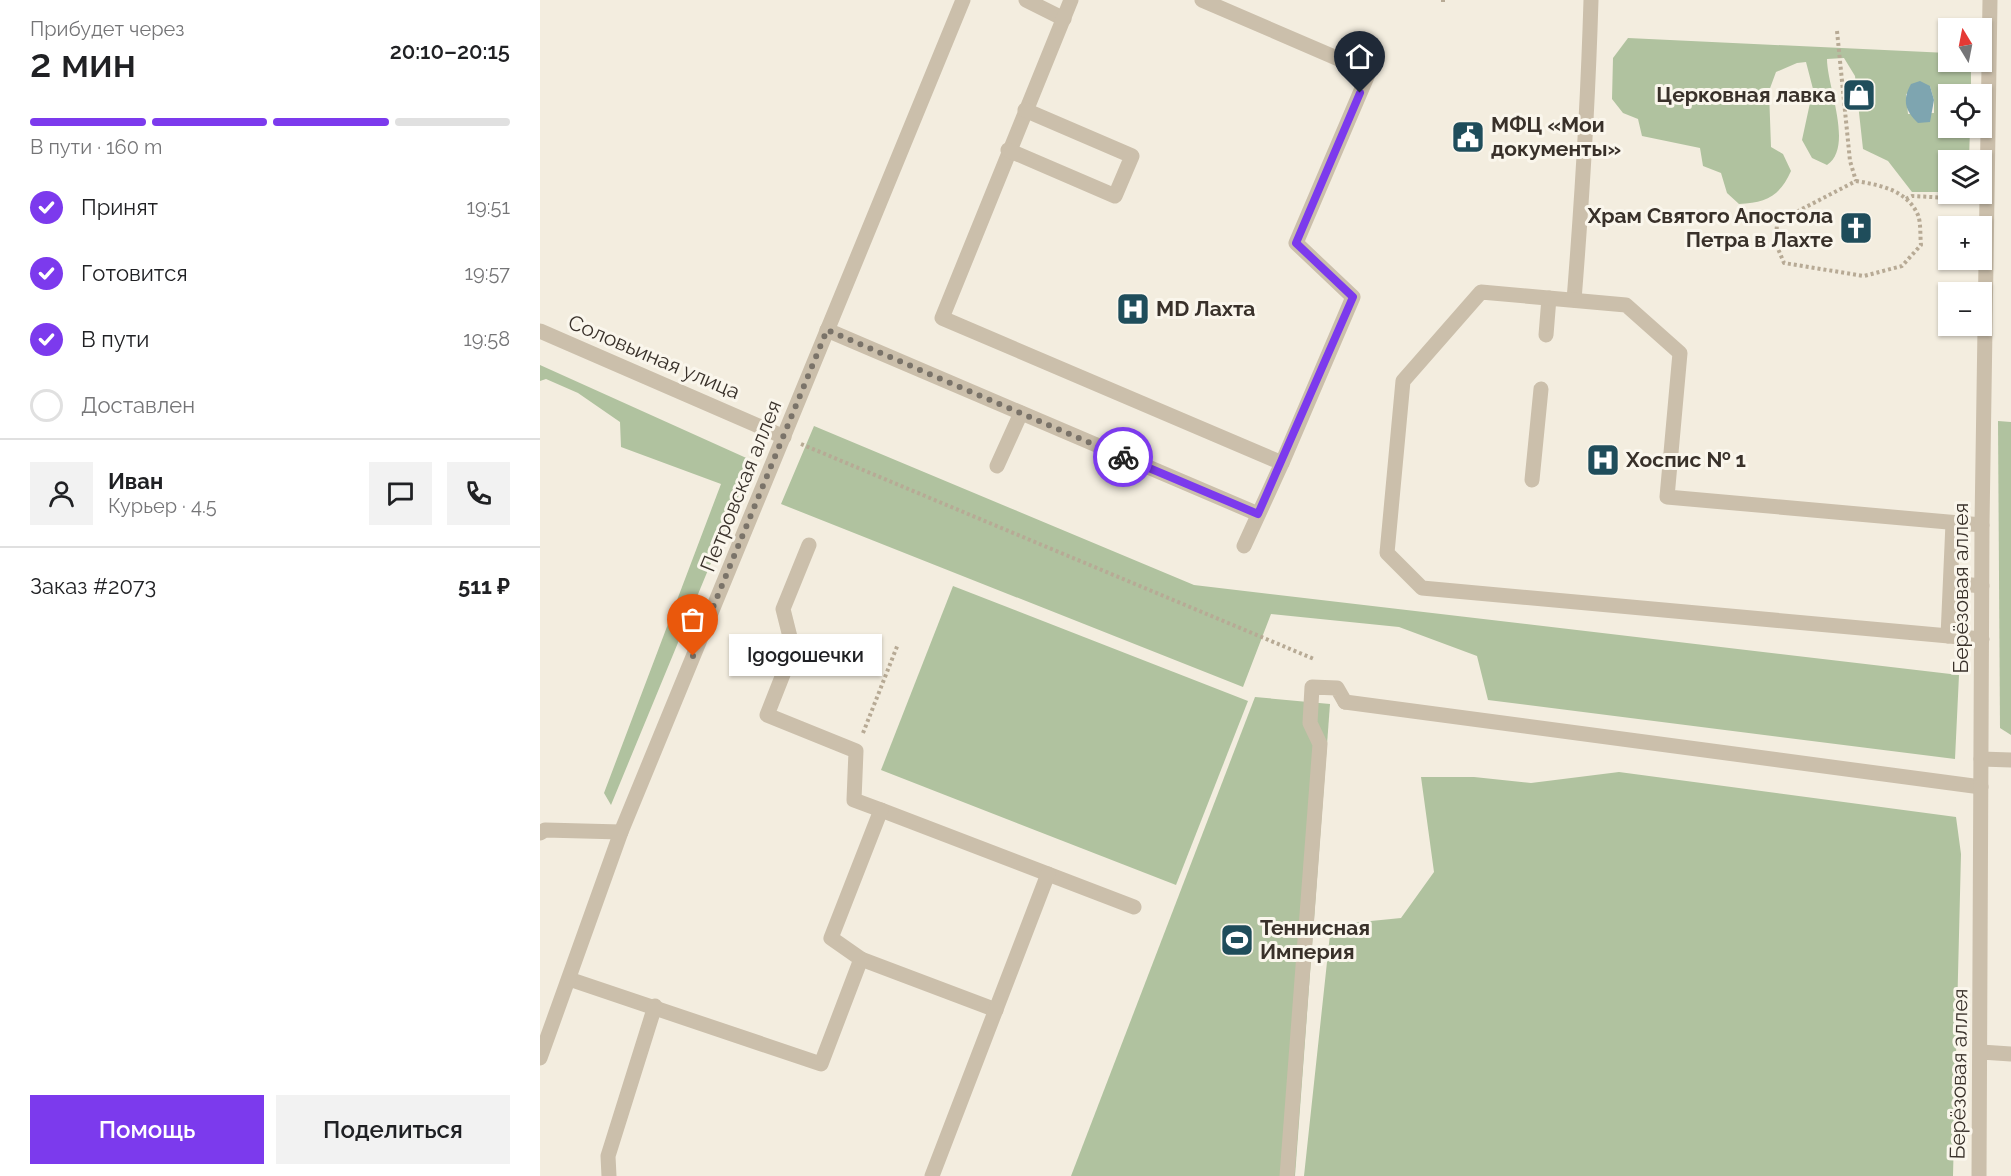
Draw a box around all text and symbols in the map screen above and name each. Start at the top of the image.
text: Прибудет через [30,17,184,41]
north arrow [1938,18,1992,72]
map controls [1938,18,1992,336]
pin [1334,31,1385,93]
text: 20:10–20:15 [390,38,510,64]
text: 2 мин [30,40,136,86]
icon: home [1343,40,1376,73]
shop icon: Церковная лавка [1841,77,1877,113]
place label: Церковная лавка [1656,82,1836,107]
button: locate [1938,84,1992,138]
place label: МФЦ «Мои документы» [1491,112,1621,161]
public building icon: МФЦ «Мои документы» [1450,119,1486,155]
text: В пути · 160 m [30,135,162,159]
button: layers [1938,150,1992,204]
icon: check [30,191,63,224]
text: Принят [81,194,158,220]
text: 19:51 [467,195,510,219]
place label: Храм Святого Апостола Петра в Лахте [1587,203,1833,252]
church icon: Храм Святого Апостола Петра в Лахте [1838,210,1874,246]
button: + [1938,216,1992,270]
icon: check [30,257,63,290]
text: Готовится [81,260,188,286]
text: 19:57 [464,261,510,285]
button: − [1938,282,1992,336]
hospital icon: MD Лахта [1115,291,1151,327]
place label: MD Лахта [1156,296,1255,321]
street label: Соловьиная улица [565,309,744,404]
icon: check [30,323,63,356]
text: В пути [81,326,149,352]
text: 19:58 [463,327,510,351]
text: Доставлен [81,392,195,418]
street label: Петровская аллея [695,396,786,575]
courier [1093,427,1153,487]
icon: bike [1107,441,1140,474]
hospital icon: Хоспис № 1 [1585,442,1621,478]
place label: Хоспис № 1 [1625,447,1746,472]
button: person [30,462,93,525]
button: chat [369,462,432,525]
button: phone [447,462,510,525]
text: Иван [108,468,163,494]
text: Курьер · 4.5 [108,494,217,518]
street label: Берёзовая аллея [1948,503,1973,673]
text: Заказ #2073 [30,573,156,599]
text: 511 ₽ [458,573,510,599]
pin [667,594,718,656]
icon: bag [676,603,709,636]
callout: Igogoшечки [729,635,882,677]
text: Igogoшечки [747,643,864,667]
place label: Теннисная Империя [1260,915,1370,964]
sports icon: Теннисная Империя [1219,922,1255,958]
street label: Берёзовая аллея [1945,988,1972,1160]
button: Помощь [30,1095,264,1164]
button: Поделиться [276,1095,510,1164]

